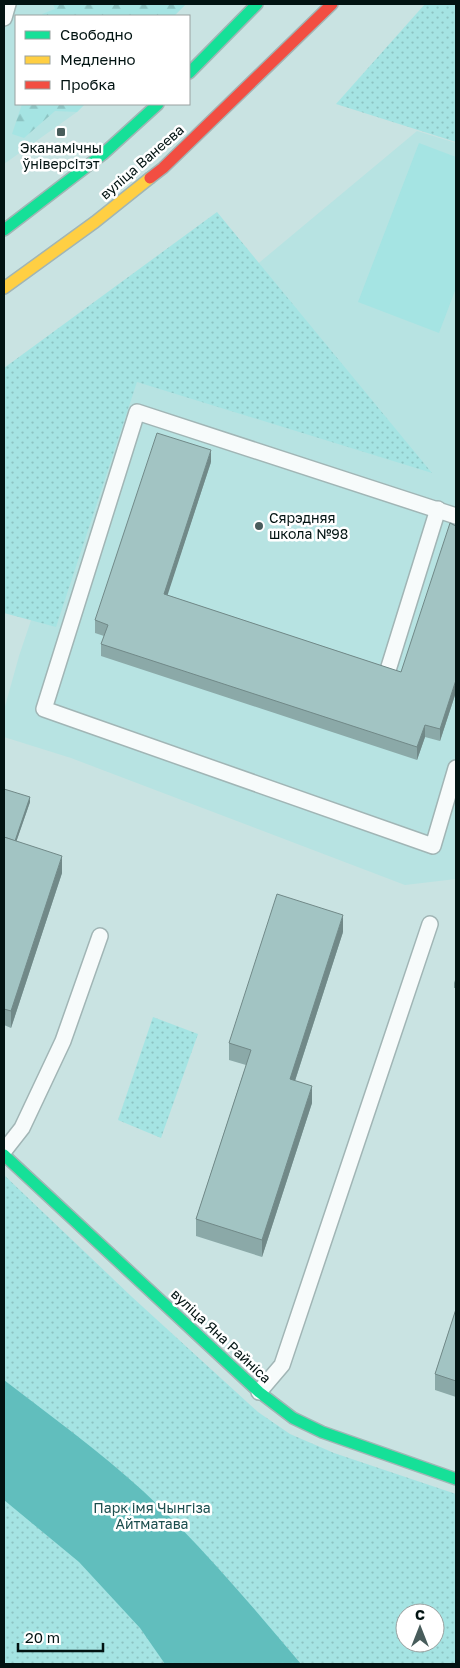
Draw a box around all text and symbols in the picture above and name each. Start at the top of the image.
legend [15,15,190,105]
text: Свободно [60,25,133,43]
text: Медленно [60,50,136,68]
text: Пробка [60,75,115,93]
street label: вуліца Ванеева [96,121,187,203]
marker: Эканамічны ўніверсітэт [55,126,67,138]
place label: Эканамічны ўніверсітэт [20,139,102,172]
place label: Сярэдняя школа №98 [269,509,348,542]
marker: Сярэдняя школа №98 [253,520,265,532]
street label: вуліца Яна Райніса [168,1285,275,1386]
park label: Парк імя Чынгіза Айтматава [93,1499,211,1532]
north arrow [395,1603,445,1653]
text: С [415,1606,425,1623]
scale bar [18,1620,102,1652]
text: 20 m [25,1628,60,1646]

